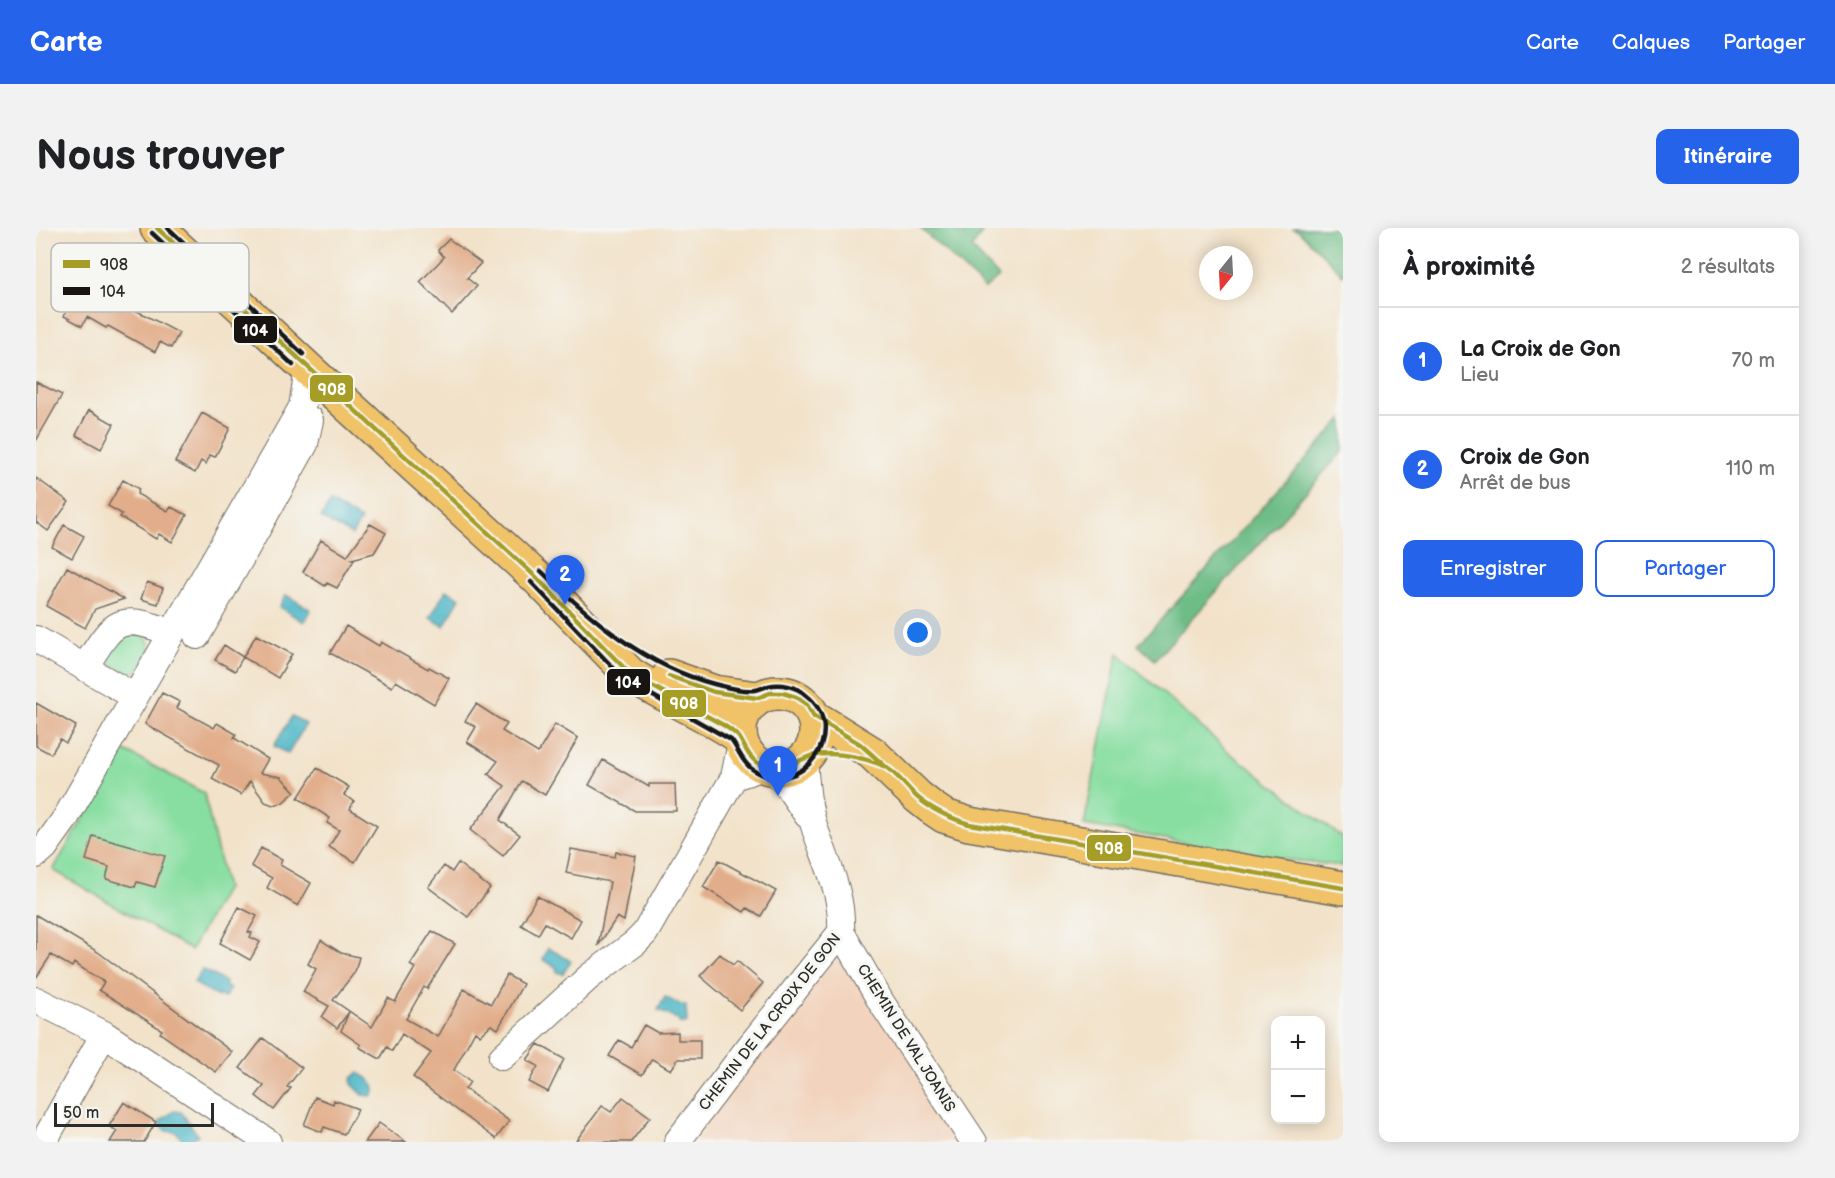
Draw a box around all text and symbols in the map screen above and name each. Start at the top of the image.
text: Carte [30,26,103,59]
text: Carte [1526,30,1579,55]
text: Calques [1612,30,1690,55]
text: Partager [1723,30,1805,55]
button: Itinéraire [1656,129,1799,184]
text: Nous trouver [36,131,284,182]
legend [51,243,249,312]
north arrow [1199,246,1253,300]
text: À proximité [1403,252,1535,283]
text: 2 résultats [1681,255,1775,279]
text: 908 [100,256,128,275]
text: 104 [100,283,126,302]
line badge: 104 [233,315,278,344]
text: 104 [242,322,269,341]
text: La Croix de Gon [1460,336,1621,363]
text: 1 [1418,349,1427,373]
text: 70 m [1731,349,1775,373]
text: Lieu [1460,363,1499,387]
line badge: 908 [309,374,354,403]
text: 908 [318,381,346,400]
text: Croix de Gon [1460,444,1590,471]
text: 2 [1417,457,1428,481]
text: 110 m [1726,457,1775,481]
text: Arrêt de bus [1460,471,1571,495]
button: Enregistrer [1403,540,1583,597]
button: Partager [1595,540,1775,597]
pin: 2 [546,556,584,605]
your location [903,618,932,647]
line badge: 104 [606,668,651,696]
text: 104 [615,674,642,693]
line badge: 908 [661,689,707,718]
text: 908 [670,695,698,714]
pin: 1 [758,746,798,796]
line badge: 908 [1086,834,1132,862]
text: 908 [1095,840,1123,859]
street label: CHEMIN DE LA CROIX DE GON [695,929,845,1115]
street label: CHEMIN DE VAL JOANIS [853,960,959,1116]
map controls [1271,1016,1325,1124]
button: + [1271,1016,1325,1070]
button: − [1271,1070,1325,1124]
scale bar [54,1100,214,1128]
text: 50 m [63,1104,99,1123]

